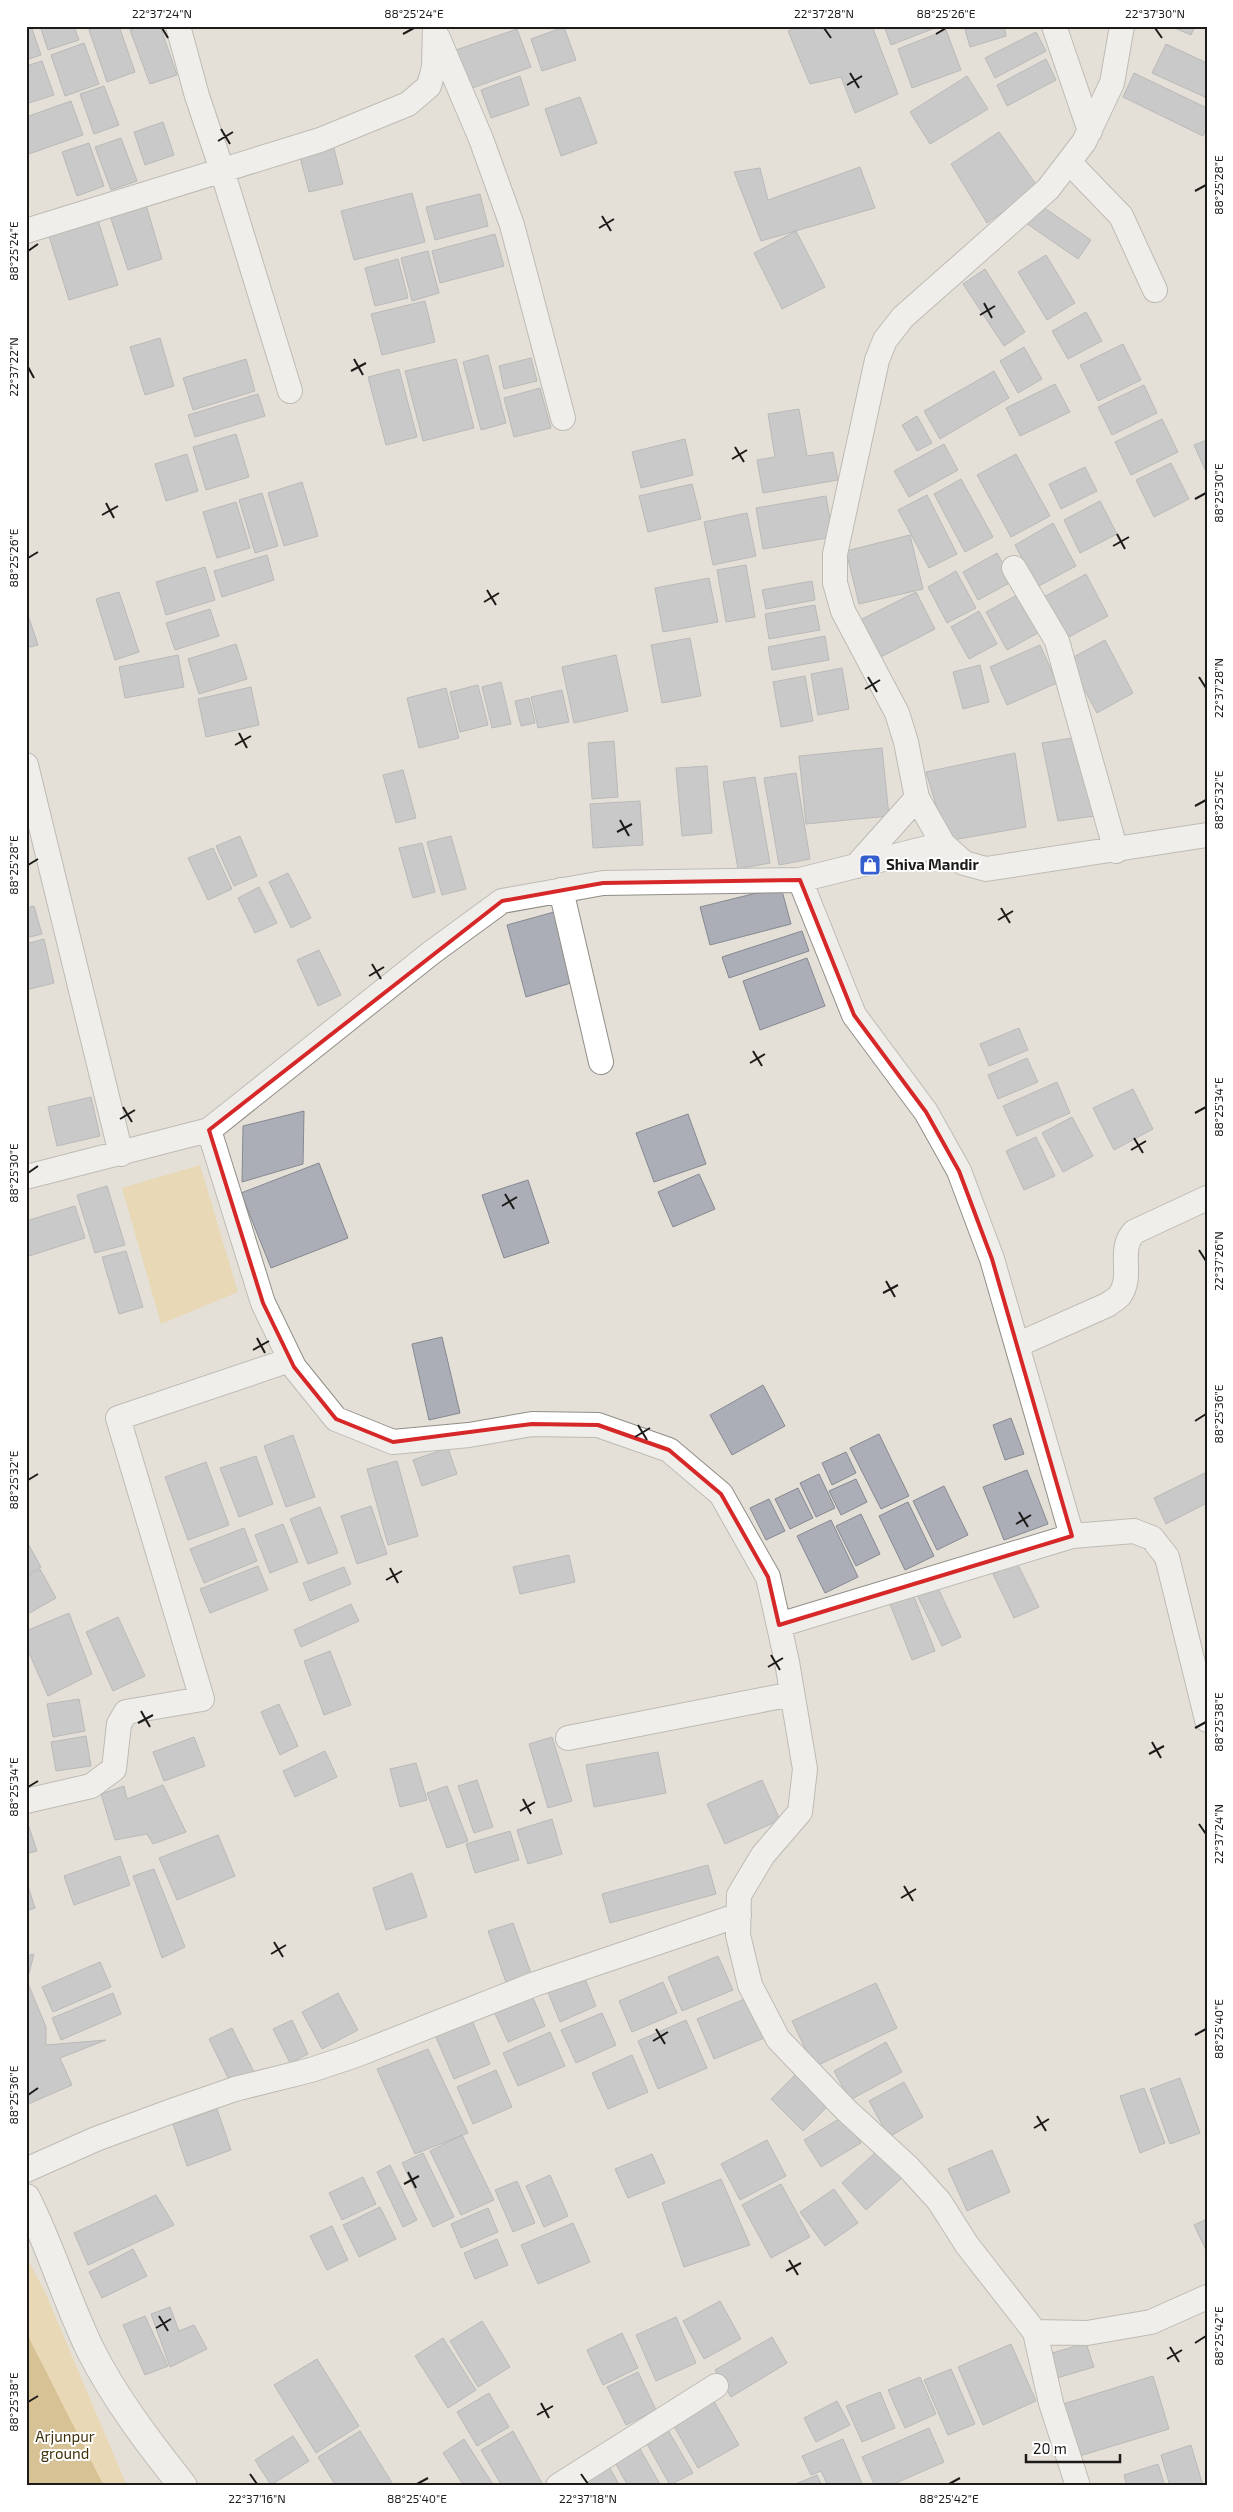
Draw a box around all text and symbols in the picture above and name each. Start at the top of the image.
text: 22°37'24"N [132,6,192,20]
text: 88°25'24"E [384,6,444,20]
text: 22°37'28"N [794,6,854,20]
text: 88°25'26"E [916,6,976,20]
text: 22°37'30"N [1125,6,1185,20]
text: 88°25'28"E [1211,155,1225,215]
text: 88°25'24"E [6,221,20,281]
text: 22°37'22"N [6,337,20,397]
text: 88°25'30"E [1211,463,1225,523]
text: 88°25'26"E [6,528,20,588]
text: 22°37'28"N [1211,658,1225,718]
text: 88°25'32"E [1211,770,1225,829]
text: 88°25'28"E [6,835,20,895]
shop icon: Shiva Mandir [858,853,882,877]
place label: Shiva Mandir [886,855,979,873]
text: 88°25'34"E [1211,1077,1225,1137]
text: 88°25'30"E [6,1143,20,1203]
text: 22°37'26"N [1211,1231,1225,1291]
text: 88°25'36"E [1211,1384,1225,1444]
text: 88°25'32"E [6,1450,20,1509]
text: 88°25'38"E [1211,1692,1225,1752]
text: 88°25'34"E [6,1757,20,1817]
text: 22°37'24"N [1211,1804,1225,1864]
text: 88°25'40"E [1211,1999,1225,2059]
text: 88°25'36"E [6,2065,20,2125]
text: 88°25'42"E [1211,2306,1225,2366]
text: 88°25'38"E [6,2372,20,2432]
park label: Arjunpur ground [35,2427,95,2462]
scale bar [1026,2432,1119,2464]
text: 20 m [1033,2439,1067,2457]
text: 22°37'16"N [228,2491,286,2505]
text: 88°25'40"E [387,2491,447,2505]
text: 22°37'18"N [559,2491,617,2505]
text: 88°25'42"E [919,2491,979,2505]

